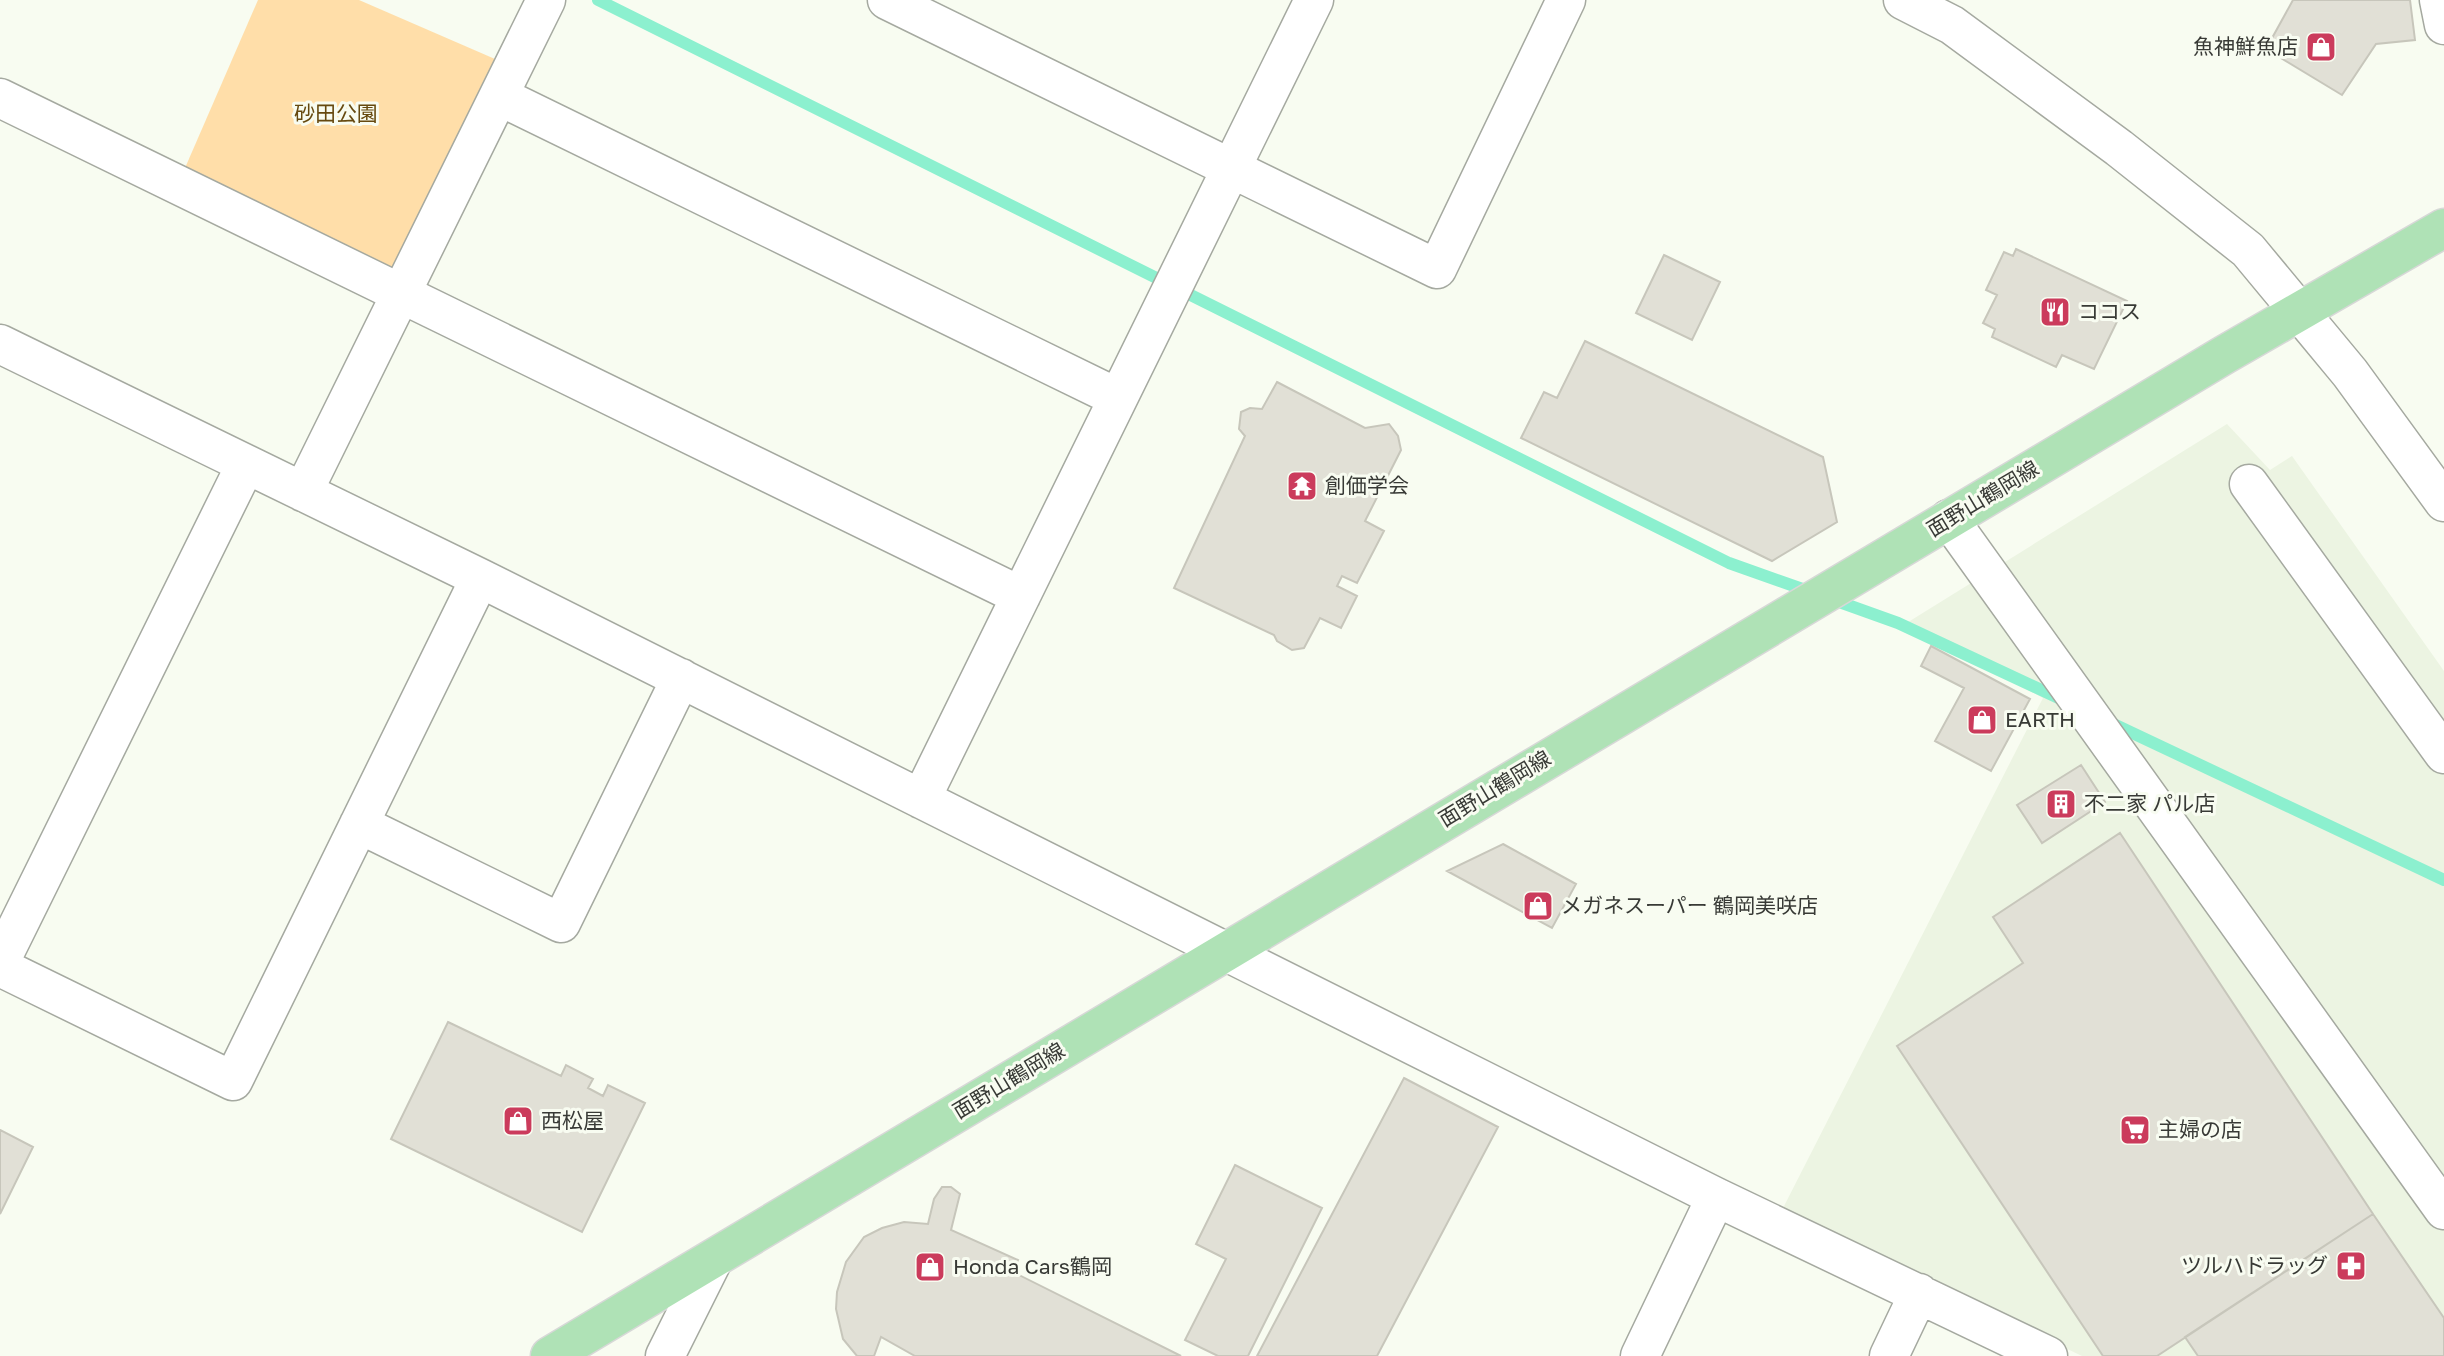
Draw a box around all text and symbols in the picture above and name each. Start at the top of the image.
shop icon: 魚神鮮魚店 [2304,30,2338,64]
place label: 魚神鮮魚店 [2193,33,2298,59]
park label: 砂田公園 [294,100,378,126]
restaurant icon: ココス [2038,295,2072,329]
place label: ココス [2078,298,2141,324]
street label: 面野山鶴岡線 [1922,455,2043,542]
temple icon: 創価学会 [1285,469,1319,503]
place label: 創価学会 [1325,472,1409,498]
shop icon: EARTH [1965,703,1999,737]
place label: EARTH [2005,706,2075,732]
street label: 面野山鶴岡線 [1434,745,1555,832]
building icon: 不二家 パル店 [2044,787,2078,821]
place label: 不二家 パル店 [2084,790,2215,816]
shop icon: メガネスーパー 鶴岡美咲店 [1521,889,1555,923]
place label: メガネスーパー 鶴岡美咲店 [1561,892,1818,918]
street label: 面野山鶴岡線 [948,1037,1069,1124]
shop icon: 西松屋 [501,1104,535,1138]
place label: 西松屋 [541,1107,604,1133]
supermarket icon: 主婦の店 [2118,1113,2152,1147]
place label: 主婦の店 [2158,1116,2242,1142]
pharmacy icon: ツルハドラッグ [2334,1249,2368,1283]
shop icon: Honda Cars鶴岡 [913,1250,947,1284]
place label: ツルハドラッグ [2181,1252,2328,1278]
place label: Honda Cars鶴岡 [953,1253,1112,1279]

